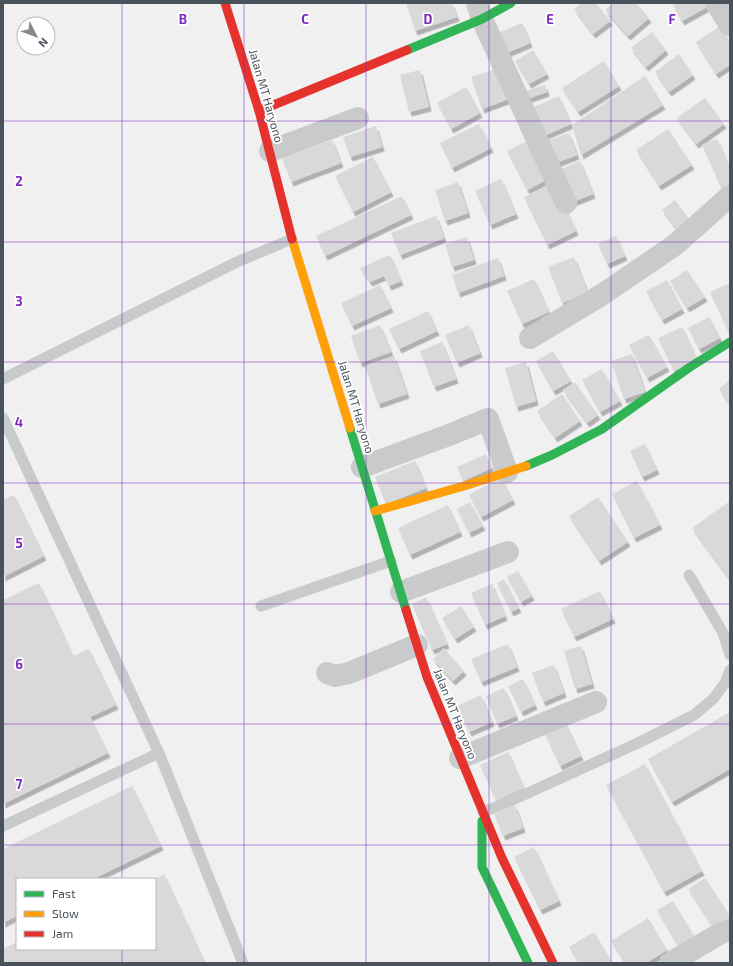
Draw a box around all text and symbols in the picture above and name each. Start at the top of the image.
text: B [179,11,187,27]
text: C [301,11,309,27]
text: D [424,11,433,27]
text: E [546,11,554,27]
text: F [668,11,676,27]
north arrow [16,16,56,56]
text: N [36,36,51,50]
street label: Jalan MT Haryono [247,47,287,144]
text: 2 [15,173,23,189]
text: 3 [15,293,23,309]
street label: Jalan MT Haryono [336,358,378,455]
text: 4 [15,414,23,430]
text: 5 [15,535,23,551]
text: 6 [15,656,23,672]
street label: Jalan MT Haryono [431,666,481,761]
text: 7 [16,776,23,792]
legend [16,878,156,950]
text: Fast [52,886,76,900]
text: Slow [52,906,79,920]
text: Jam [52,926,73,940]

